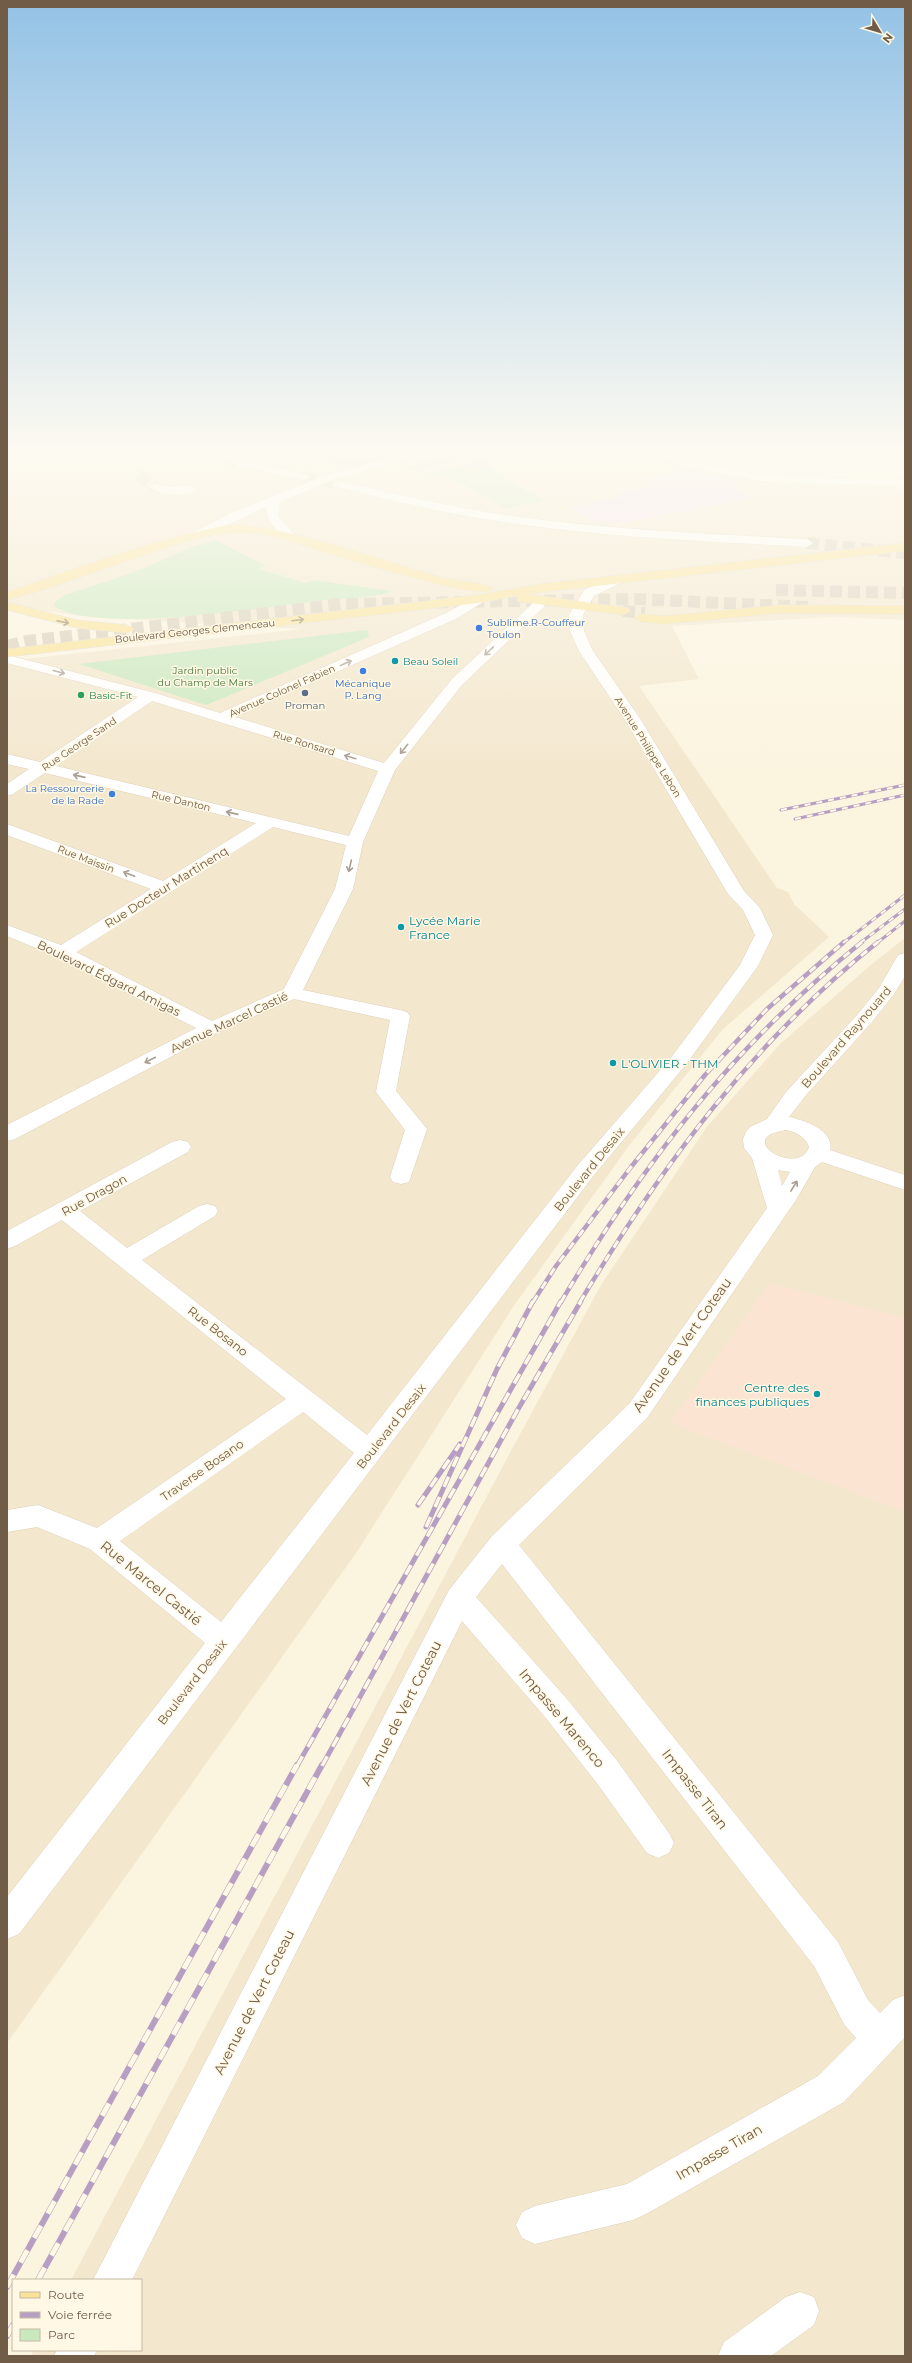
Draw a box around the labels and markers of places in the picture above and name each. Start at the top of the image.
place label: Sublime.R-Couffeur Toulon [487,616,585,641]
marker: Sublime.R-Couffeur Toulon [474,623,484,633]
place label: Beau Soleil [403,655,458,668]
marker: Beau Soleil [390,656,400,666]
marker: Mécanique P. Lang [358,666,368,676]
place label: Mécanique P. Lang [335,677,391,702]
marker: Proman [300,688,310,698]
place label: Basic-Fit [89,689,132,702]
marker: Basic-Fit [76,690,86,700]
place label: Proman [285,699,325,712]
place label: La Ressourcerie de la Rade [25,782,104,807]
marker: La Ressourcerie de la Rade [107,789,117,799]
place label: Lycée Marie France [409,913,480,942]
marker: Lycée Marie France [396,922,406,932]
place label: L'OLIVIER - THM [621,1056,718,1071]
marker: L'OLIVIER - THM [608,1058,618,1068]
place label: Centre des finances publiques [695,1380,809,1409]
marker: Centre des finances publiques [812,1389,822,1399]

